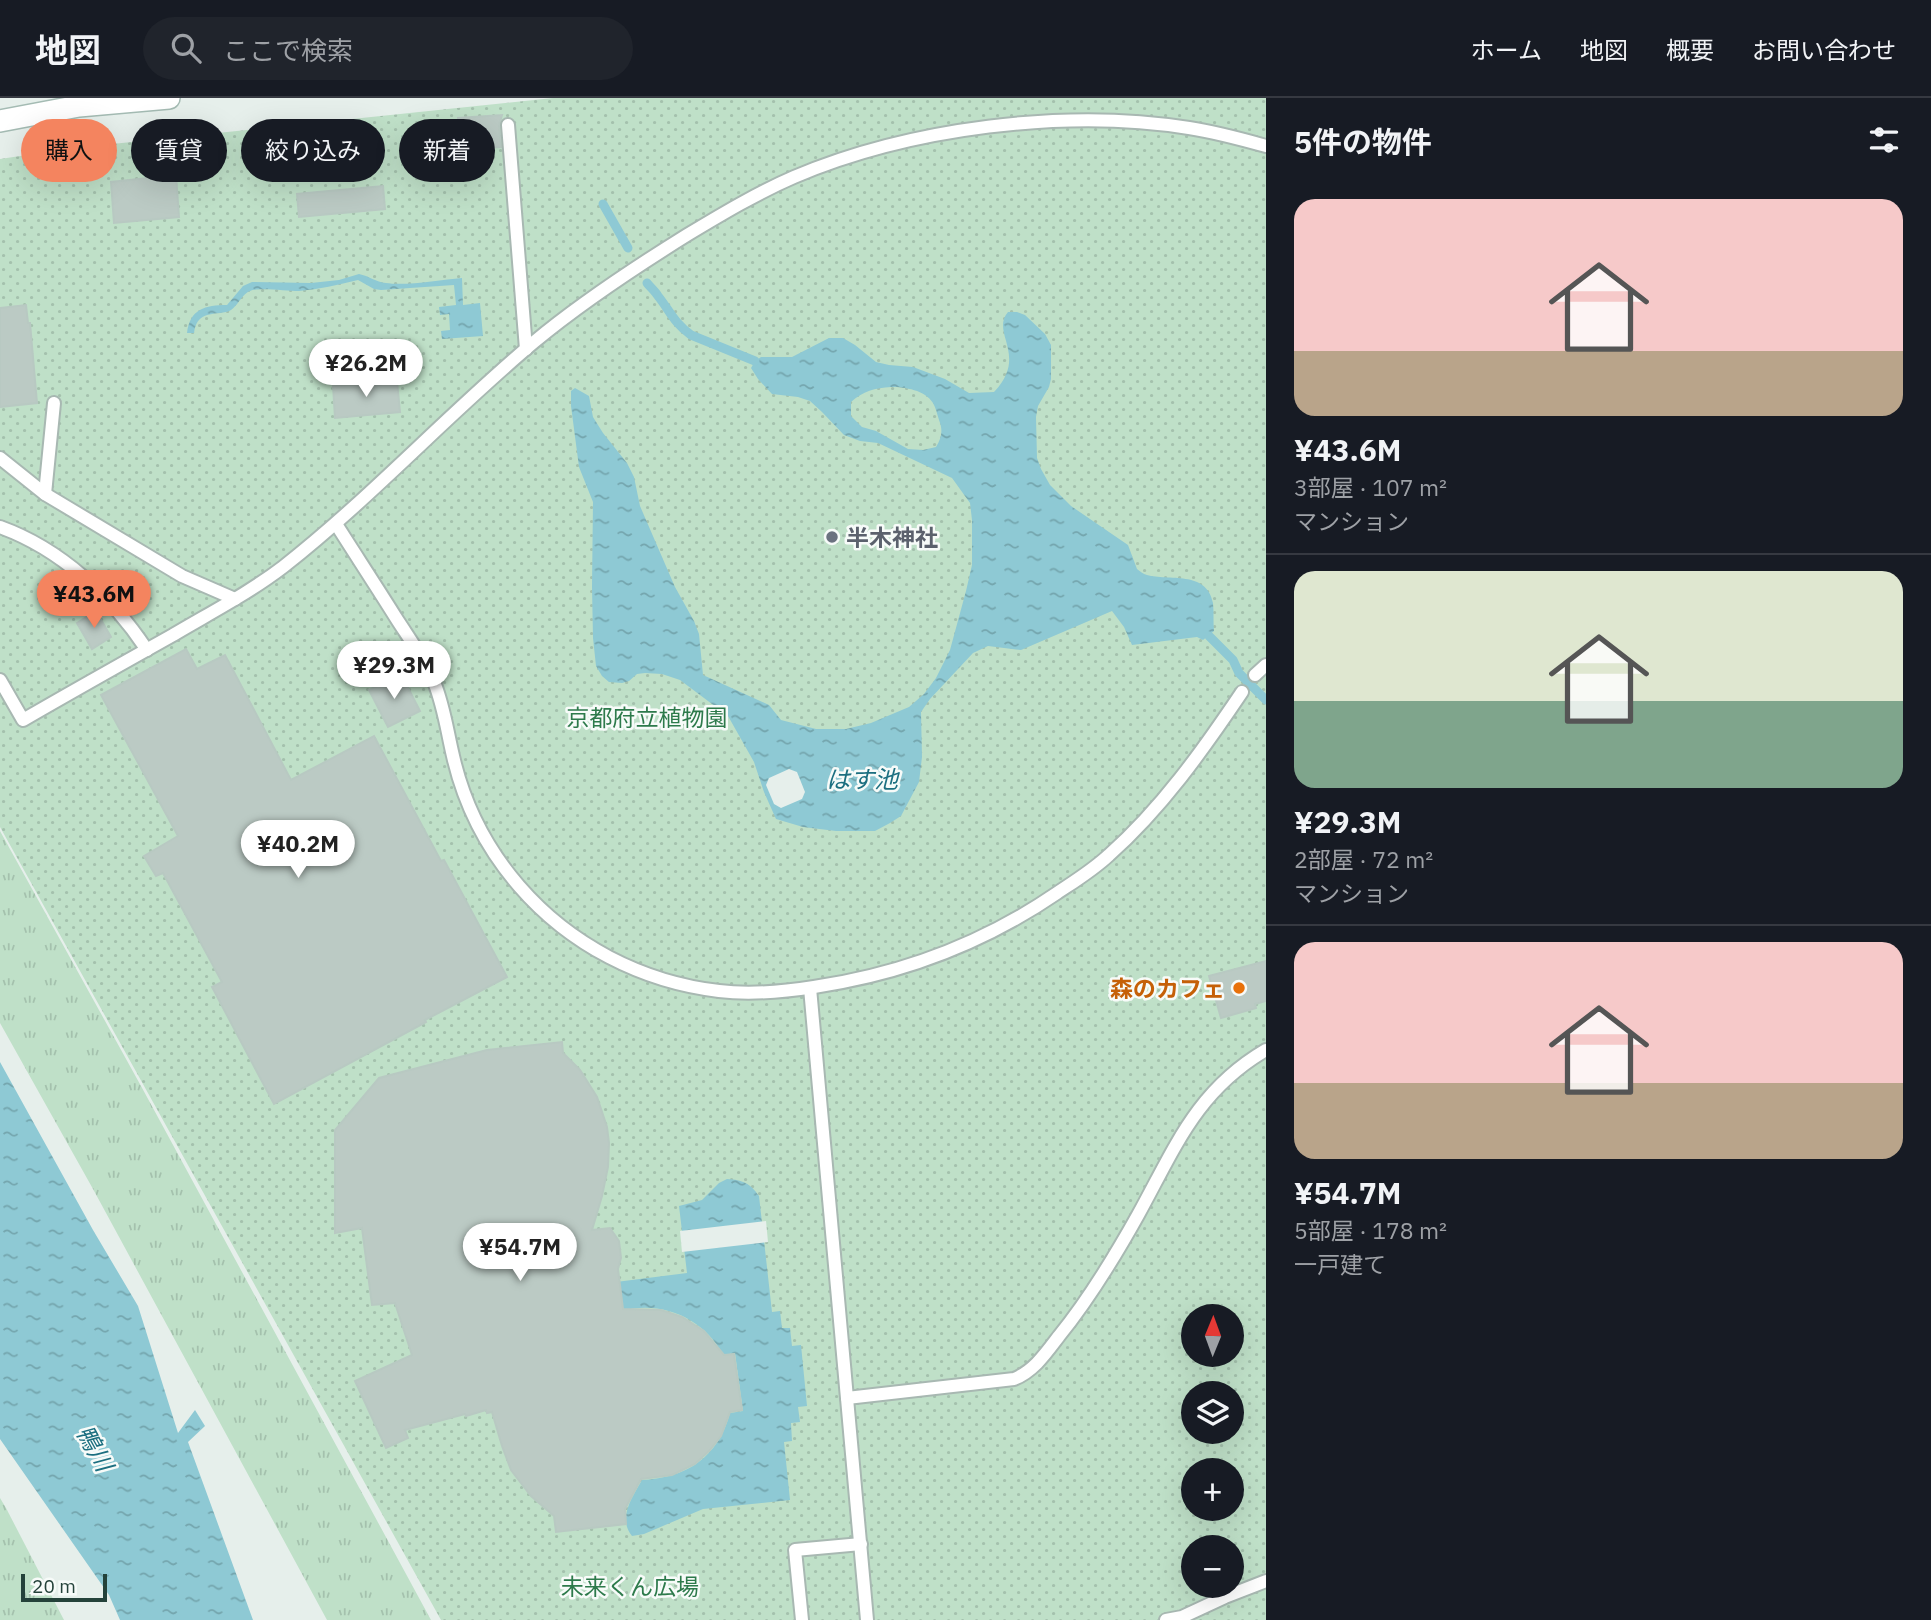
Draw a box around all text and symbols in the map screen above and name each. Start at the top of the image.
search box [143,17,633,80]
text: 地図 [35,28,101,71]
icon: search [167,29,205,67]
text: ここで検索 [223,33,353,67]
text: ホーム [1471,34,1542,66]
text: 地図 [1580,34,1628,66]
text: 概要 [1666,34,1714,66]
text: お問い合わせ [1752,34,1896,66]
chip: 購入 [21,119,117,182]
chip: 賃貸 [131,119,227,182]
chip: 絞り込み [241,119,385,182]
chip: 新着 [399,119,495,182]
icon: filters [1865,121,1903,159]
text: 5件の物件 [1294,122,1432,161]
icon: home [1536,244,1662,370]
pin: ¥26.2M [309,340,423,399]
text: ¥26.2M [325,347,407,377]
text: ¥43.6M [1294,430,1401,469]
text: 3部屋 · 107 m² [1294,472,1447,502]
text: マンション [1294,506,1409,536]
place label: 半木神社 [846,522,938,552]
marker: 半木神社 [824,529,840,545]
pin: ¥43.6M [37,570,151,630]
text: ¥43.6M [53,578,135,608]
icon: home [1536,616,1662,742]
pin: ¥29.3M [337,642,451,701]
text: ¥29.3M [353,649,435,679]
park label: 京都府立植物園 [567,702,728,732]
water label: はす池 [826,763,900,795]
text: ¥29.3M [1294,802,1401,841]
pin: ¥40.2M [241,820,355,880]
text: ¥40.2M [257,828,339,858]
text: 2部屋 · 72 m² [1294,844,1433,874]
text: マンション [1294,878,1409,908]
place label: 森のカフェ [1110,973,1225,1003]
marker: 森のカフェ [1231,980,1247,996]
icon: home [1536,987,1662,1113]
text: ¥54.7M [1294,1173,1401,1212]
text: 5部屋 · 178 m² [1294,1215,1447,1245]
pin: ¥54.7M [463,1224,577,1283]
text: ¥54.7M [479,1231,561,1261]
text: 一戸建て [1294,1249,1386,1279]
north arrow [1181,1304,1244,1367]
map controls [1181,1304,1244,1598]
button: layers [1181,1381,1244,1444]
water label: 鴨川 [69,1419,122,1479]
button: + [1181,1458,1244,1521]
button: − [1181,1535,1244,1598]
scale bar [21,1571,107,1603]
park label: 未来くん広場 [561,1571,699,1601]
text: 20 m [32,1574,76,1598]

